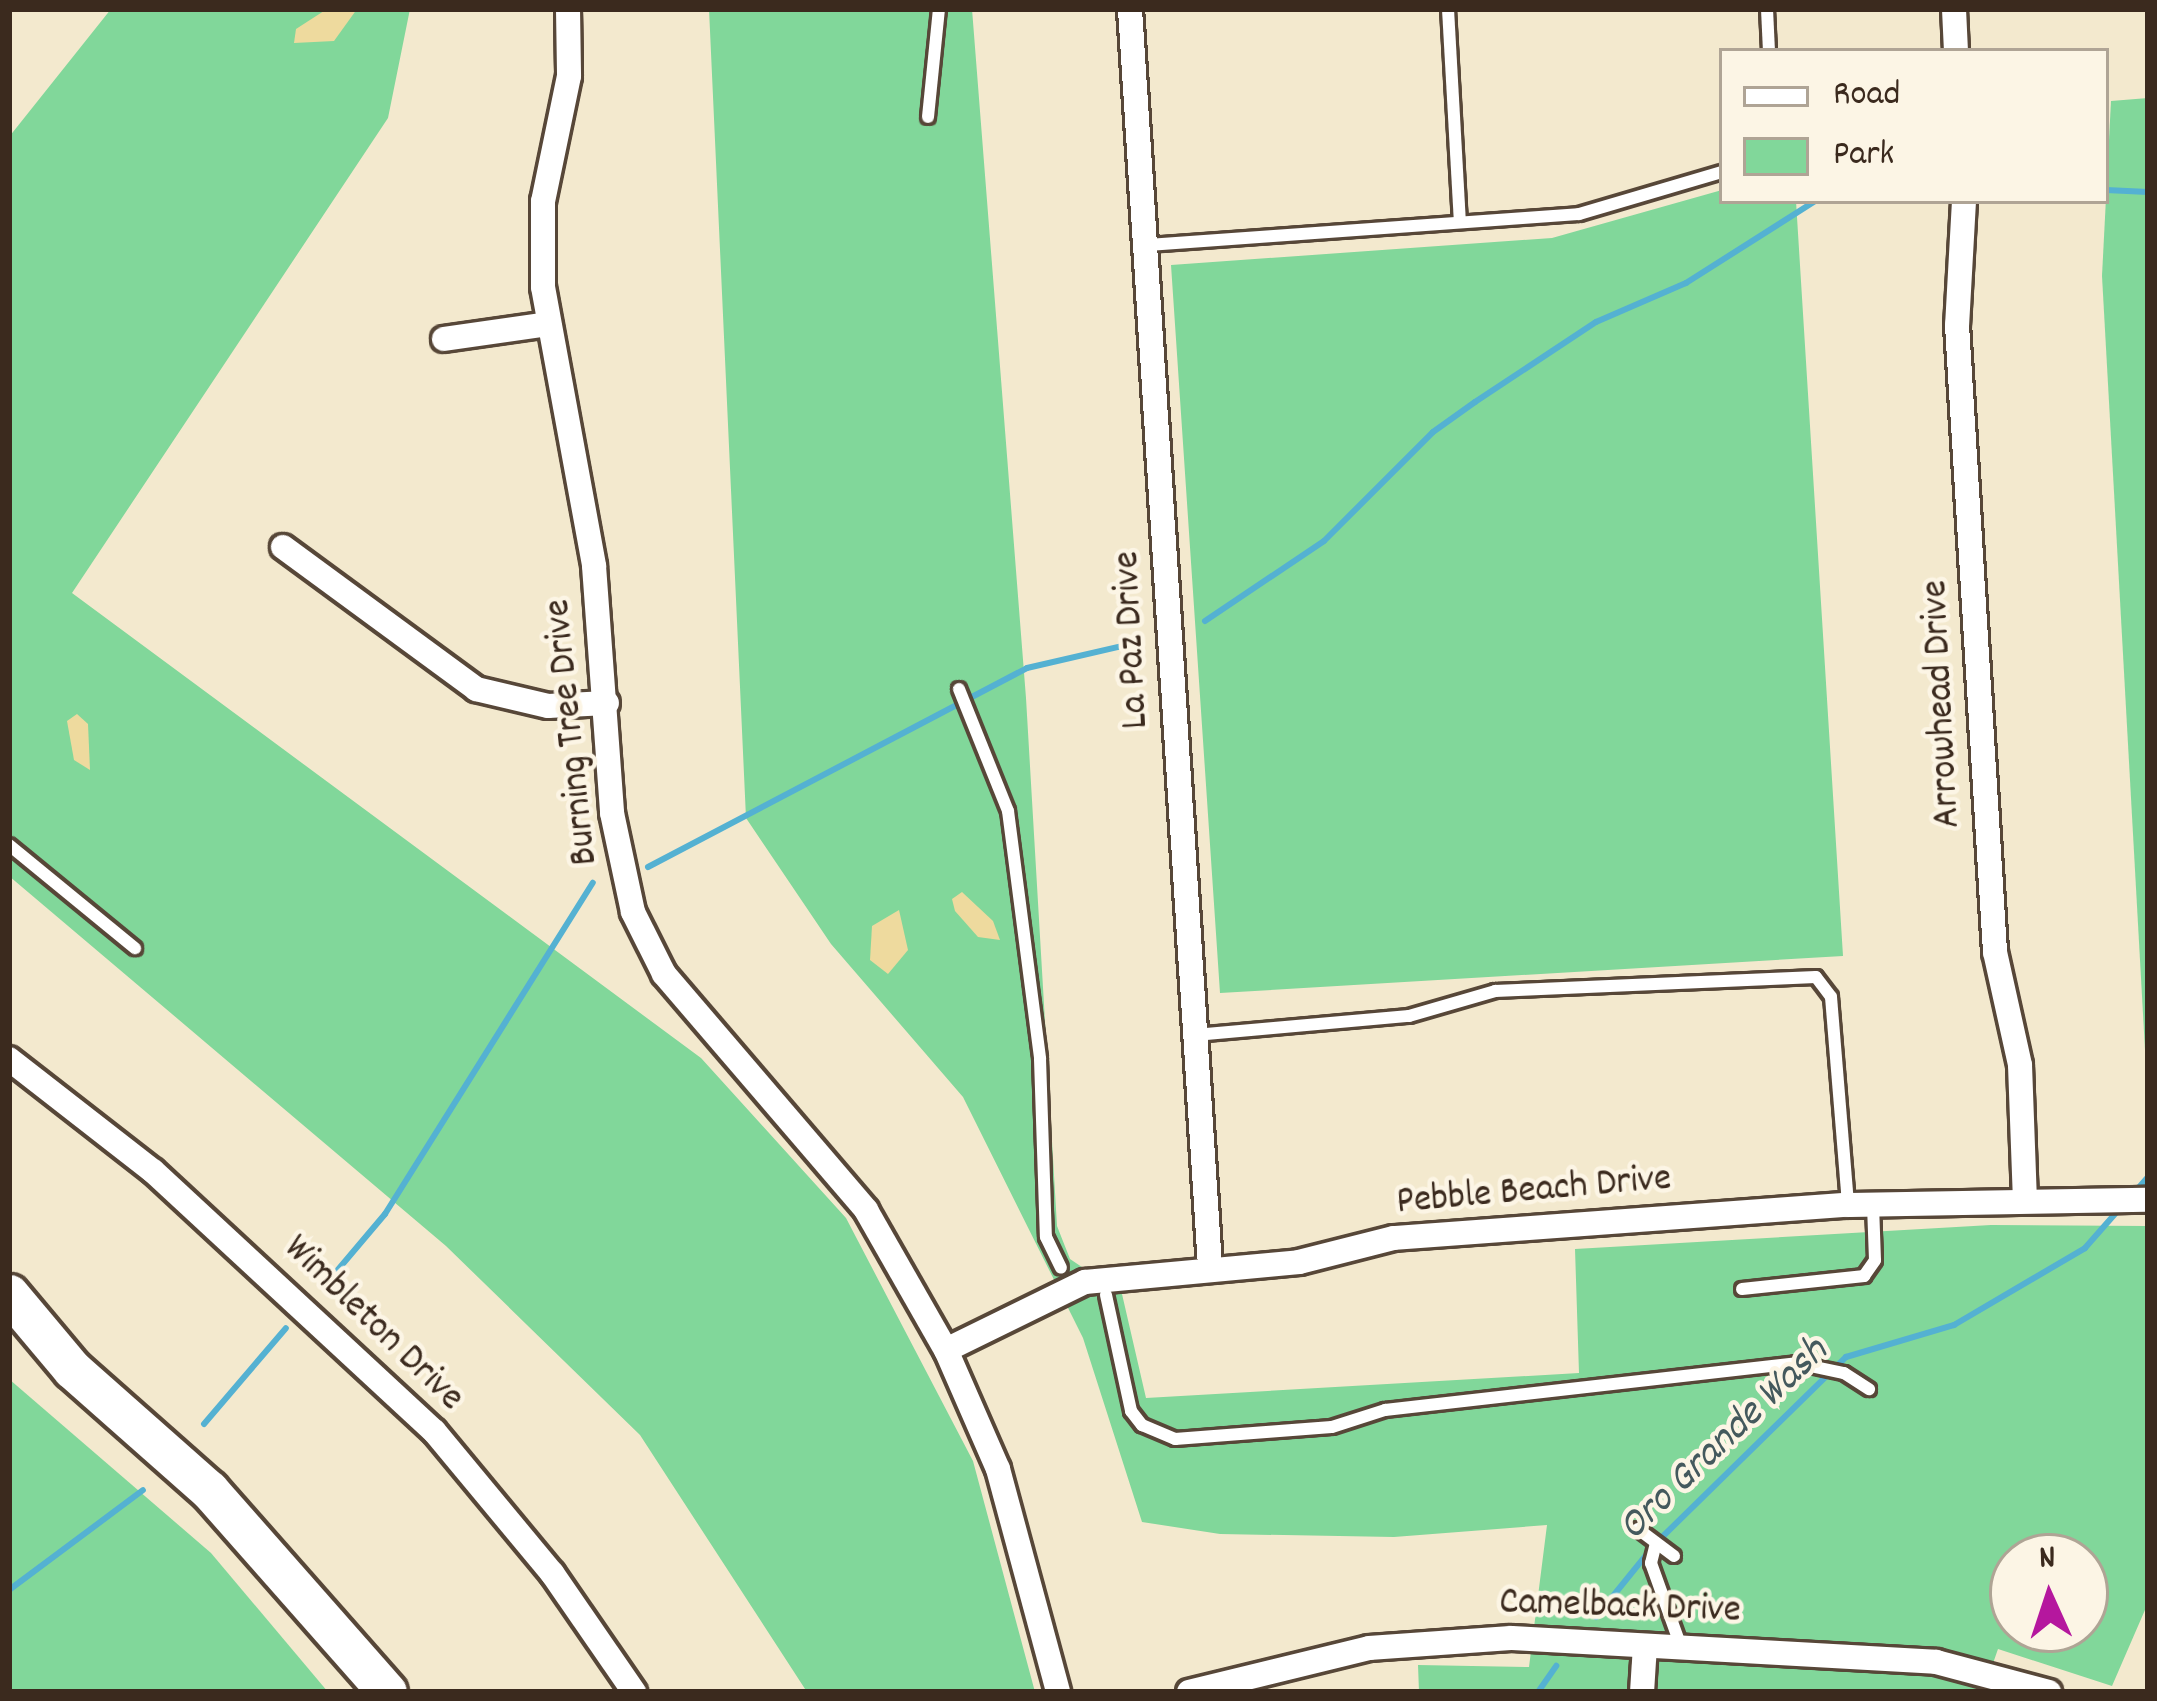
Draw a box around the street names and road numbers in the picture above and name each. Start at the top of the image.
street label: La Paz Drive [1106,550,1162,730]
street label: Arrowhead Drive [1914,579,1974,829]
street label: Burning Tree Drive [537,597,611,867]
street label: Pebble Beach Drive [1395,1158,1673,1228]
street label: Wimbleton Drive [272,1227,472,1423]
street label: Camelback Drive [1498,1581,1742,1637]

